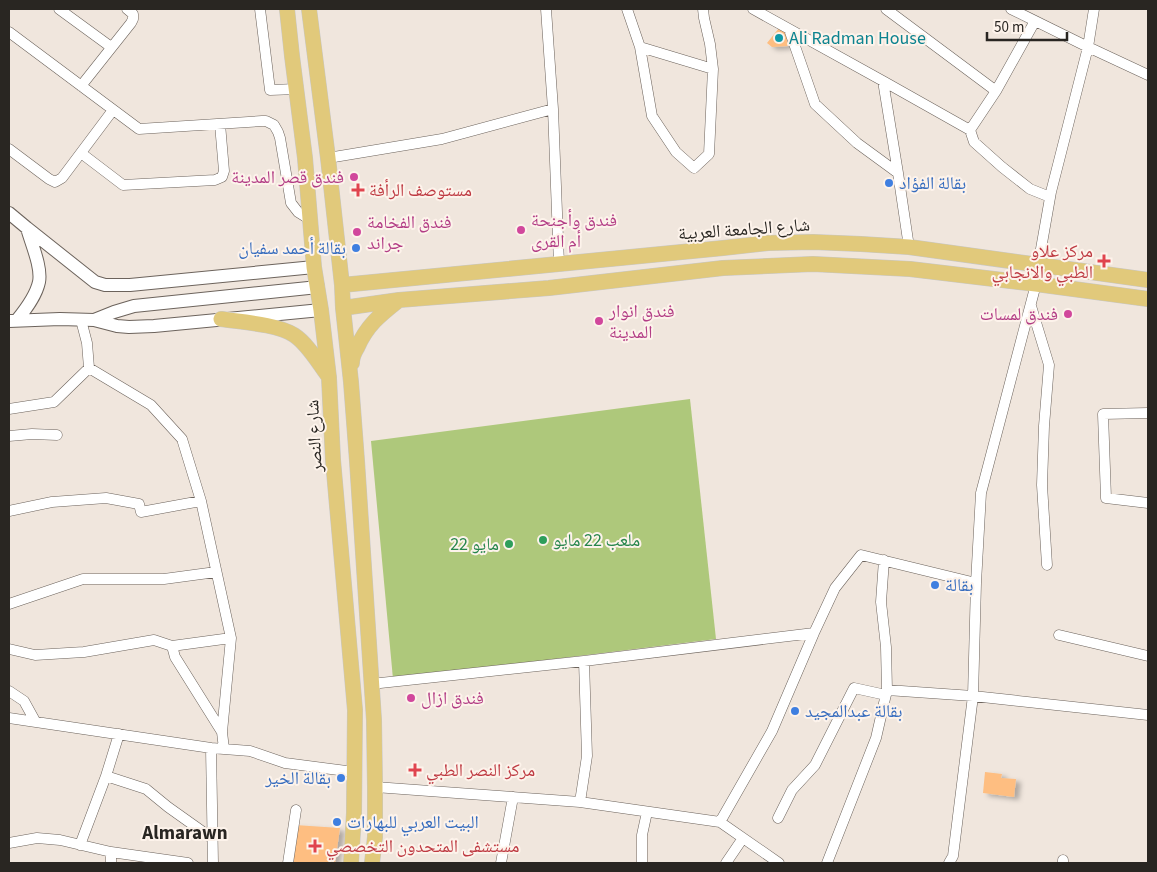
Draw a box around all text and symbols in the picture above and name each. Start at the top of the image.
scale bar [987,10,1067,42]
text: 50 m [994,17,1024,38]
place label: Ali Radman House [789,26,926,51]
marker: Ali Radman House [773,32,785,44]
place label: فندق قصر المدينة [231,165,344,190]
marker: فندق قصر المدينة [348,171,360,183]
place label: بقالة الفؤاد [899,171,966,196]
marker: بقالة الفؤاد [883,177,895,189]
place label: مستوصف الرأفة [369,178,472,203]
marker: مستوصف الرأفة [351,183,365,197]
place label: فندق وأجنحة أم القرى [531,208,617,254]
place label: فندق الفخامة جراند [367,210,452,256]
street label: شارع الجامعة العربية [677,212,811,247]
marker: فندق وأجنحة أم القرى [515,224,527,236]
marker: فندق الفخامة جراند [351,226,363,238]
place label: بقالة أحمد سفيان [238,236,346,261]
place label: مركز علاو الطبي والانجابي [992,239,1093,287]
marker: بقالة أحمد سفيان [350,242,362,254]
marker: مركز علاو الطبي والانجابي [1097,254,1111,268]
place label: فندق انوار المدينة [608,299,674,345]
place label: فندق لمسات [980,302,1058,327]
marker: فندق لمسات [1062,308,1074,320]
marker: فندق انوار المدينة [593,315,605,327]
street label: شارع النصر [300,399,329,474]
place label: ملعب 22 مايو [553,528,640,553]
place label: 22 مايو [450,532,499,557]
marker: ملعب 22 مايو [537,534,549,546]
marker: 22 مايو [503,538,515,550]
place label: بقالة [945,573,973,598]
marker: بقالة [929,579,941,591]
place label: فندق ازال [421,686,484,711]
marker: فندق ازال [405,692,417,704]
place label: بقالة عبدالمجيد [805,699,902,724]
marker: بقالة عبدالمجيد [789,705,801,717]
place label: مركز النصر الطبي [426,758,535,785]
marker: مركز النصر الطبي [408,763,422,777]
place label: بقالة الخير [264,766,331,791]
marker: بقالة الخير [335,772,347,784]
place label: البيت العربي للبهارات [347,810,479,837]
marker: البيت العربي للبهارات [331,816,343,828]
district label: Almarawn [141,820,228,847]
place label: مستشفى المتحدون التخصصي [326,834,520,861]
marker: مستشفى المتحدون التخصصي [308,839,322,853]

